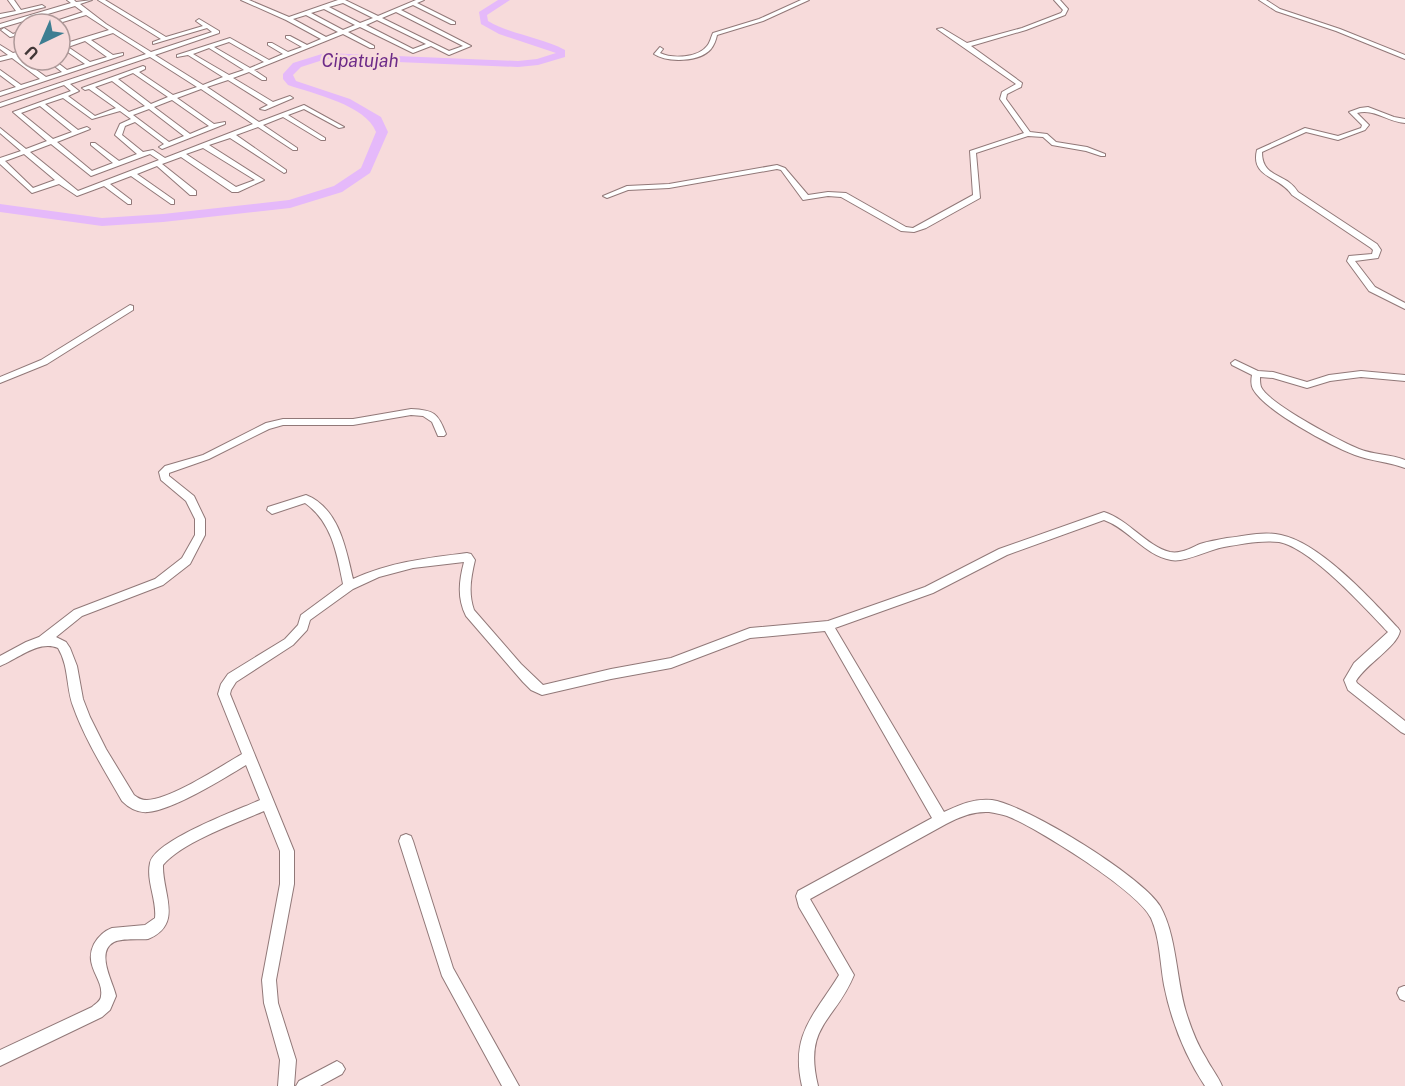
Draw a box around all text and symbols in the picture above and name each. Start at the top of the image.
north arrow [12,12,72,72]
text: U [21,42,43,63]
water label: Cipatujah [321,50,399,71]

